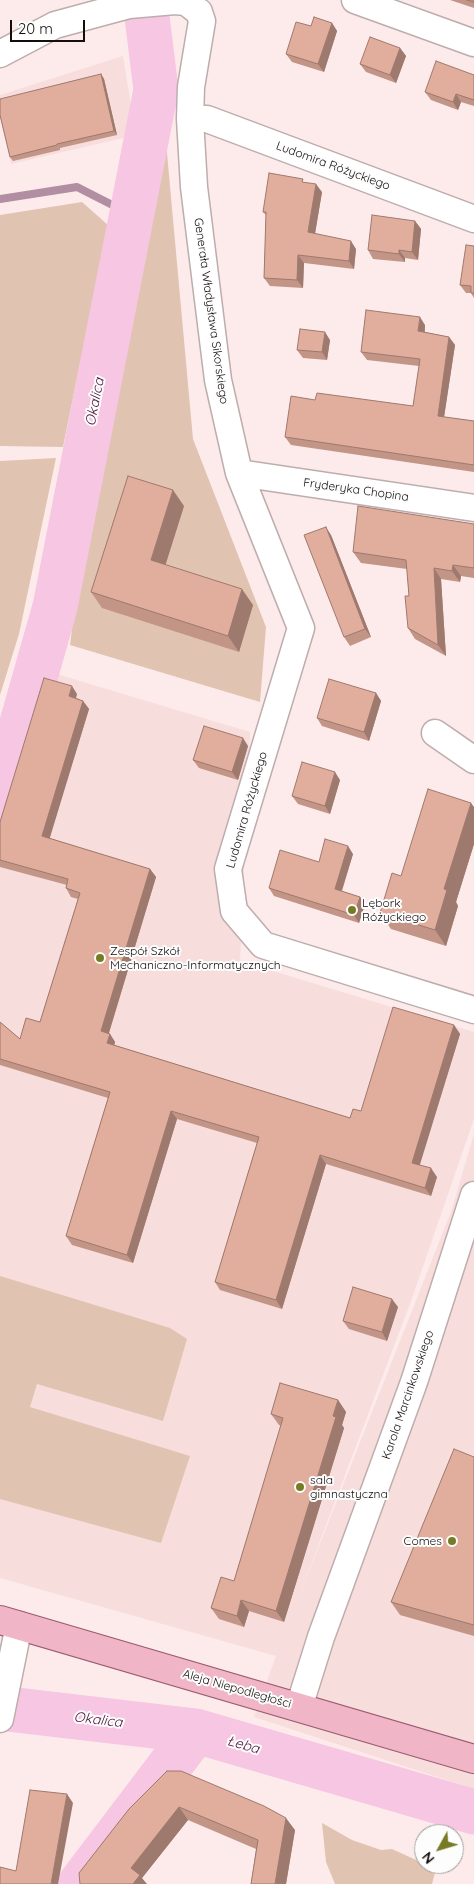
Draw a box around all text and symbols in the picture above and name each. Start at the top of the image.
scale bar [12,10,88,42]
text: 20 m [18,19,53,38]
street label: Ludomira Różyckiego [274,139,392,193]
street label: Generała Władysława Sikorskiego [191,217,231,405]
water label: Okalica [82,377,108,427]
street label: Fryderyka Chopina [302,475,410,505]
street label: Ludomira Różyckiego [223,750,271,870]
place label: Lębork Różyckiego [362,896,426,924]
marker: Lębork Różyckiego [346,904,358,916]
place label: Zespół Szkół Mechaniczno-Informatycznych [110,944,281,972]
marker: Zespół Szkół Mechaniczno-Informatycznych [94,952,106,964]
street label: Karola Marcinkowskiego [379,1328,437,1462]
place label: sala gimnastyczna [310,1473,388,1501]
marker: sala gimnastyczna [294,1481,306,1493]
place label: Comes [404,1534,442,1548]
marker: Comes [446,1535,458,1547]
street label: Aleja Niepodległości [181,1667,293,1711]
water label: Okalica [73,1709,123,1731]
water label: Łeba [225,1732,261,1758]
north arrow [414,1824,464,1874]
text: N [418,1848,438,1867]

